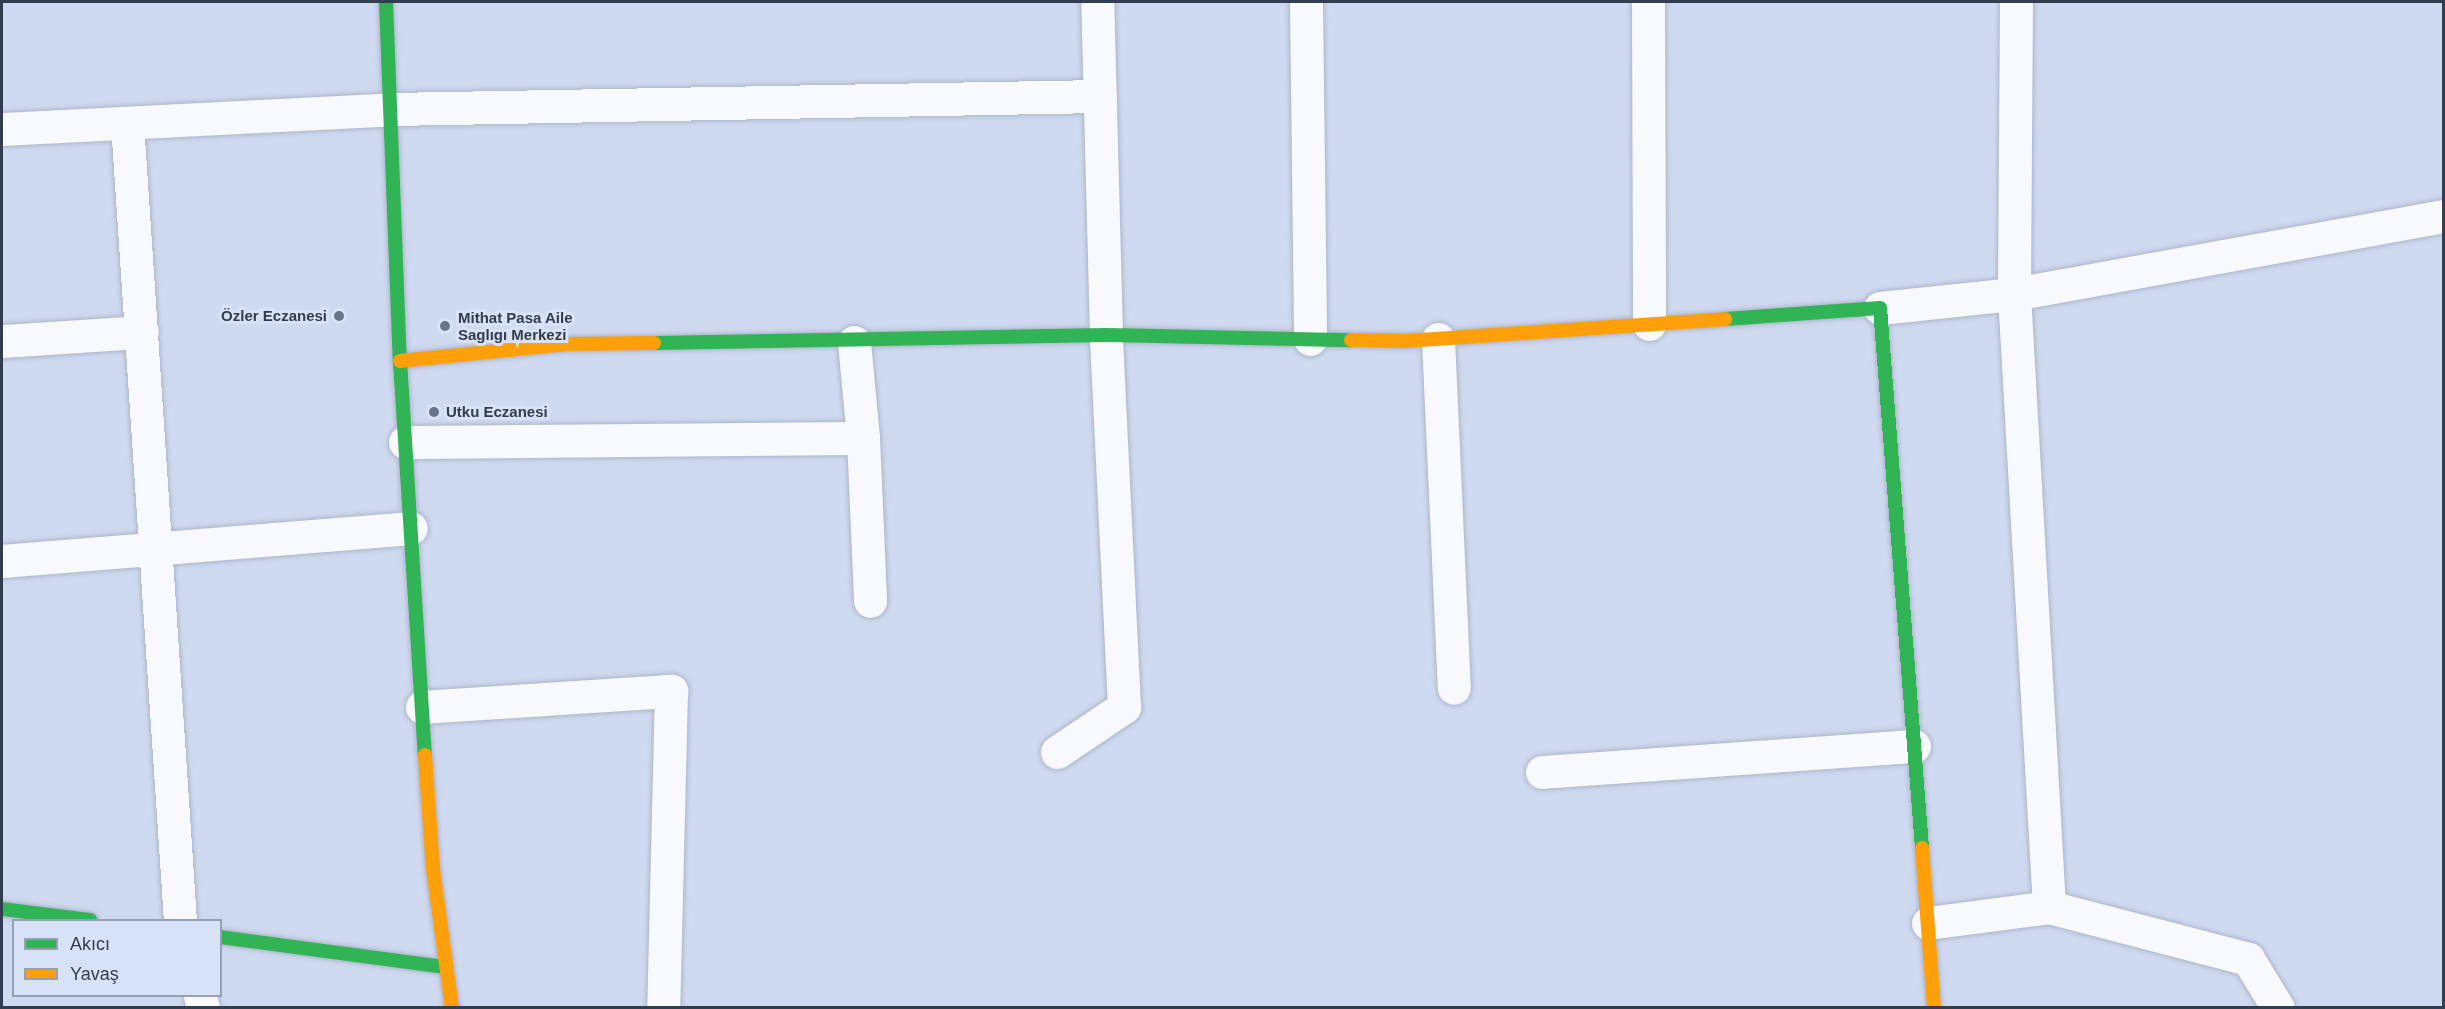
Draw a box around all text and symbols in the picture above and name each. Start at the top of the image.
place label: Özler Eczanesi [221,307,327,325]
place label: Mithat Pasa Aile Saglıgı Merkezi [458,308,573,343]
marker: Özler Eczanesi [332,309,346,323]
marker: Mithat Pasa Aile Saglıgı Merkezi [436,317,454,335]
place label: Utku Eczanesi [446,403,548,421]
marker: Utku Eczanesi [427,405,441,419]
legend [12,919,222,997]
text: Akıcı [70,934,110,954]
text: Yavaş [70,964,119,984]

